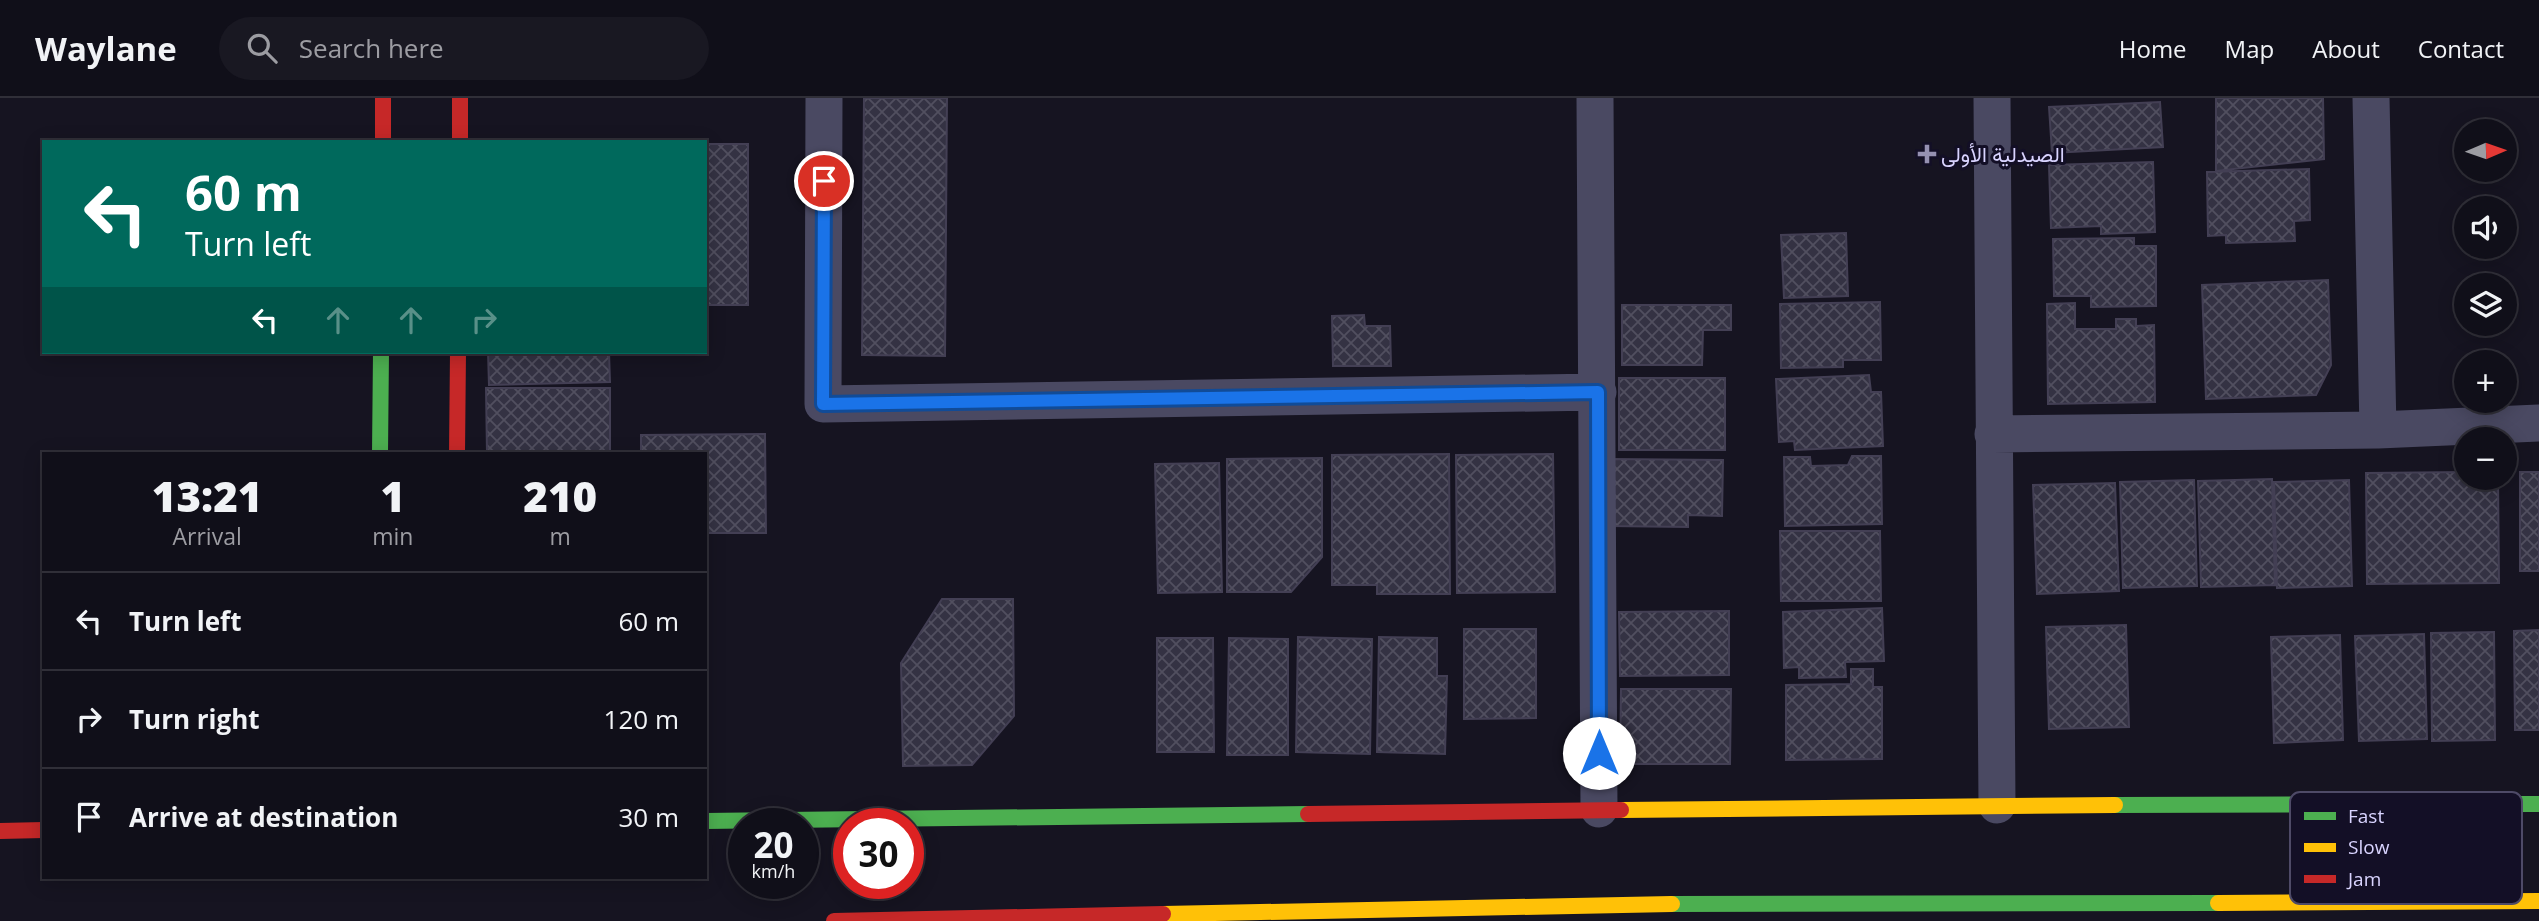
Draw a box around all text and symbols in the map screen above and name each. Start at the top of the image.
search box [219,17,709,80]
text: Waylane [35,26,177,71]
icon: search [243,29,281,67]
text: Search here [299,30,444,66]
text: Home [2119,32,2187,65]
text: Map [2225,32,2274,65]
text: About [2312,32,2380,65]
text: Contact [2418,32,2504,65]
north arrow [2454,119,2516,182]
map controls [2454,119,2517,490]
place label: الصيدلية الأولى [1941,140,2065,168]
marker: الصيدلية الأولى [1919,146,1935,162]
pin [794,151,854,211]
text: 60 m [185,159,302,225]
icon: arrive [805,162,843,200]
icon: left [70,168,161,259]
button: sound [2454,196,2517,259]
text: Turn left [185,222,311,265]
button: layers [2454,273,2517,336]
icon: left [246,301,284,339]
icon: ahead [319,301,357,339]
icon: ahead [392,301,430,339]
icon: right [465,301,503,339]
button: + [2454,350,2517,413]
button: − [2454,427,2517,490]
text: 13:21 [152,467,262,524]
text: 1 [381,467,405,524]
text: 210 [523,467,597,524]
text: Arrival [173,520,242,552]
text: min [372,520,413,552]
text: m [550,520,571,552]
icon: left [70,602,108,640]
text: Turn left [129,603,241,639]
text: 60 m [618,603,679,639]
icon: right [70,700,108,738]
text: Turn right [129,701,260,737]
text: 120 m [604,701,679,737]
position arrow [1562,716,1636,790]
legend [2290,792,2522,904]
icon: arrive [70,798,108,836]
text: Arrive at destination [129,799,398,835]
text: 30 m [618,799,679,835]
text: Fast [2348,803,2384,829]
speed limit sign: 30 [833,808,924,899]
text: 20 [753,821,794,868]
text: Slow [2348,834,2390,860]
text: km/h [752,859,795,883]
text: Jam [2346,866,2381,892]

